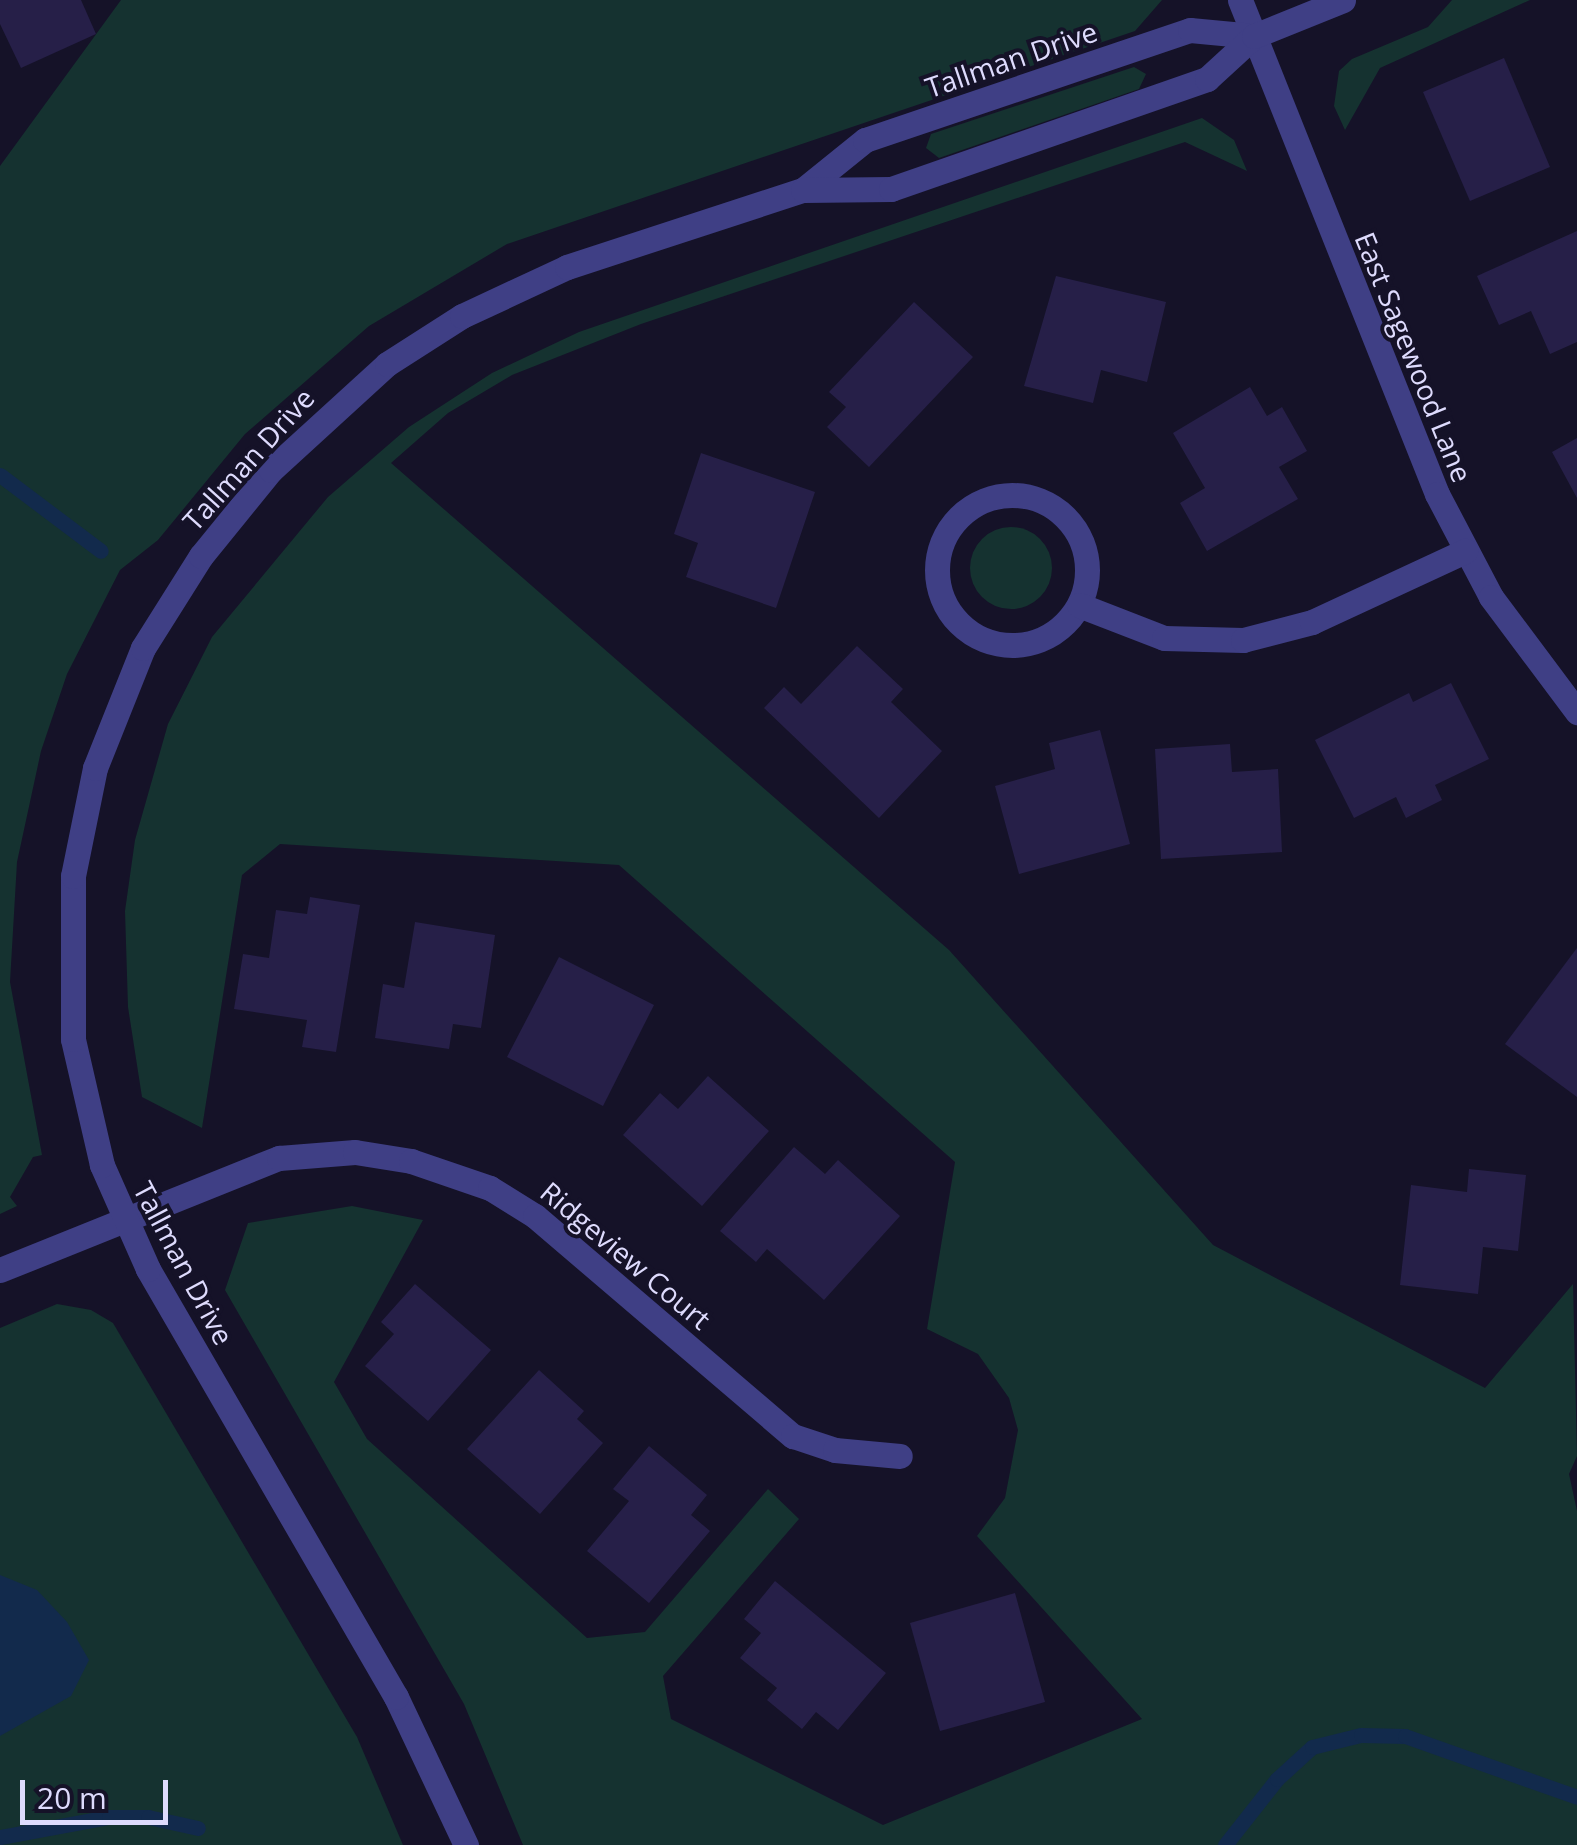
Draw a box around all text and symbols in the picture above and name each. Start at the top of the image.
street label: Tallman Drive [921,14,1101,104]
street label: East Sagewood Lane [1349,227,1479,487]
street label: Tallman Drive [175,381,321,537]
street label: Ridgeview Court [534,1174,718,1336]
street label: Tallman Drive [127,1176,241,1350]
scale bar [25,1760,172,1822]
text: 20 m [37,1777,107,1818]

